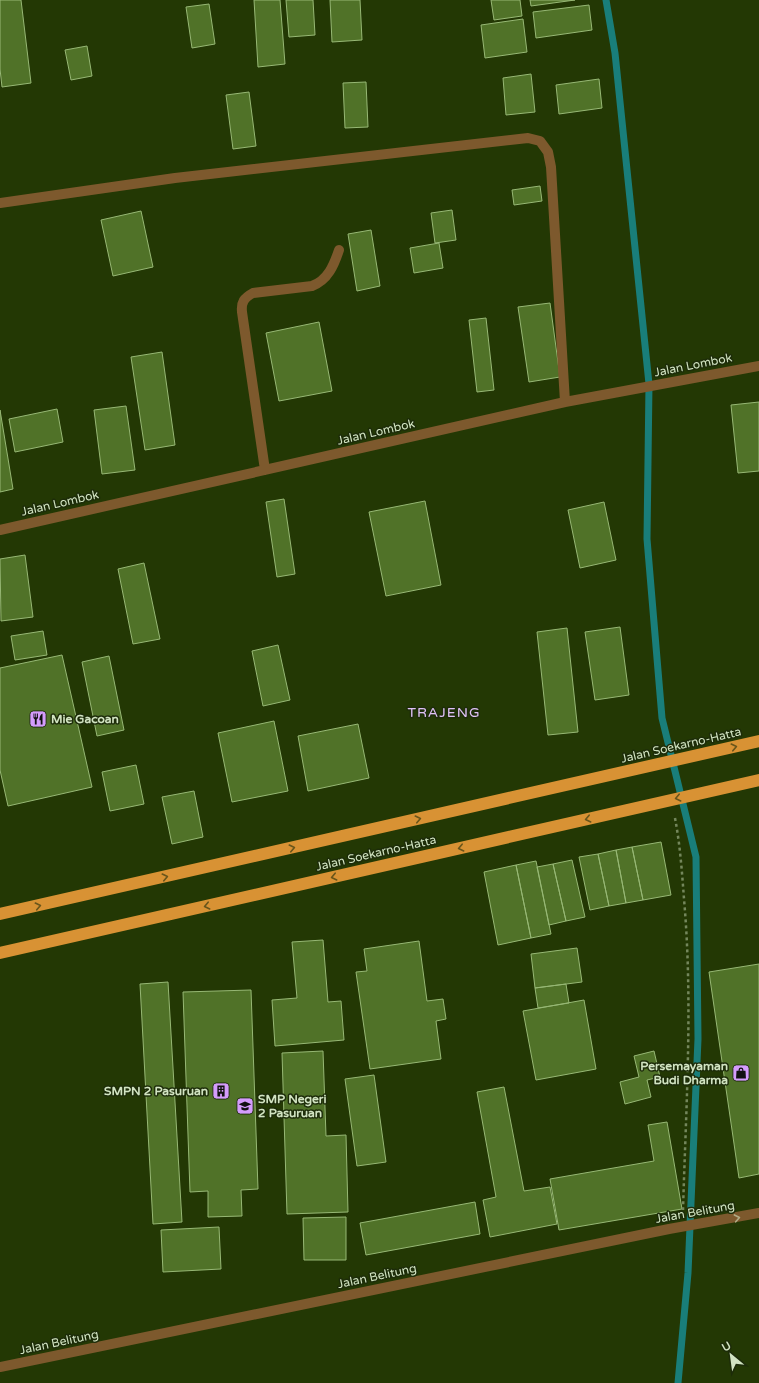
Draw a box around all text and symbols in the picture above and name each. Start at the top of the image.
street label: Jalan Lombok [653,350,734,379]
street label: Jalan Lombok [336,416,417,448]
street label: Jalan Lombok [20,487,101,519]
district label: TRAJENG [407,704,481,721]
restaurant icon: Mie Gacoan [28,709,48,729]
place label: Mie Gacoan [51,712,119,726]
street label: Jalan Soekarno-Hatta [620,724,742,766]
one-way arrow [731,743,737,751]
one-way arrow [675,793,681,801]
one-way arrow [584,814,591,822]
one-way arrow [415,816,422,824]
street label: Jalan Soekarno-Hatta [315,832,437,874]
one-way arrow [458,843,464,851]
one-way arrow [288,845,295,853]
one-way arrow [331,872,337,880]
one-way arrow [162,874,168,882]
one-way arrow [204,901,211,909]
one-way arrow [35,902,41,910]
place label: Persemayaman Budi Dharma [640,1059,728,1087]
shop icon: Persemayaman Budi Dharma [731,1063,751,1083]
building icon: SMPN 2 Pasuruan [211,1081,231,1101]
place label: SMPN 2 Pasuruan [104,1084,208,1098]
place label: SMP Negeri 2 Pasuruan [258,1092,326,1120]
school or university icon: SMP Negeri 2 Pasuruan [235,1096,255,1116]
street label: Jalan Belitung [654,1198,736,1226]
one-way arrow [733,1214,740,1222]
street label: Jalan Belitung [336,1261,418,1291]
street label: Jalan Belitung [18,1327,100,1357]
north arrow [711,1335,751,1375]
text: U [720,1339,733,1354]

